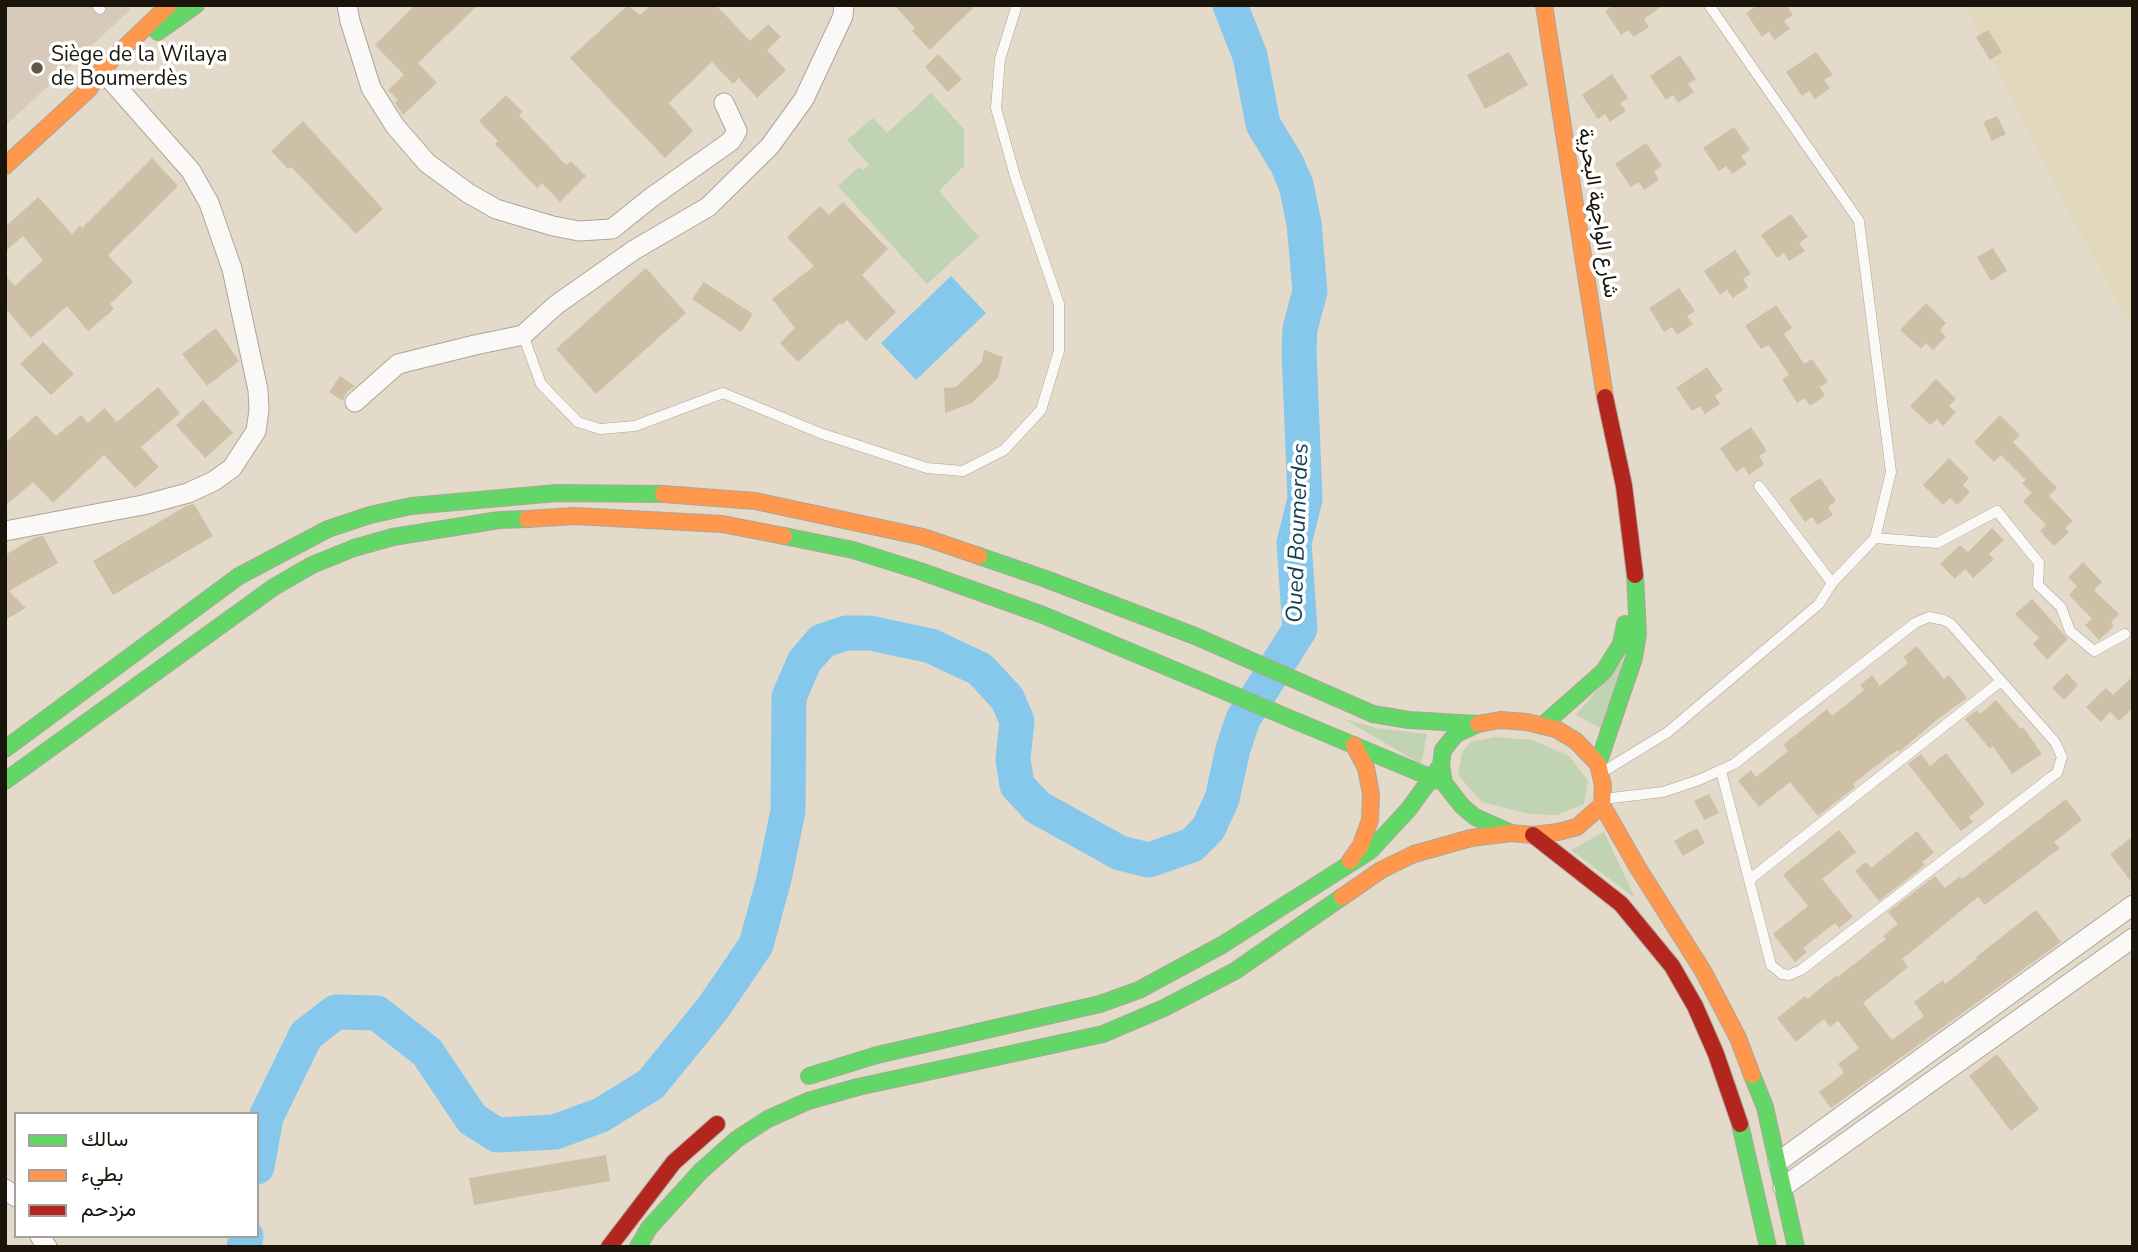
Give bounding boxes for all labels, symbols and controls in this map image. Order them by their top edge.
place label: Siège de la Wilaya de Boumerdès [51,43,227,93]
marker: Siège de la Wilaya de Boumerdès [29,60,45,76]
street label: شارع الواجهة البحرية [1571,126,1623,300]
water label: Oued Boumerdes [1282,443,1316,623]
legend [14,1112,259,1238]
text: سالك [81,1125,128,1153]
text: بطيء [81,1160,124,1188]
text: مزدحم [81,1195,136,1223]

